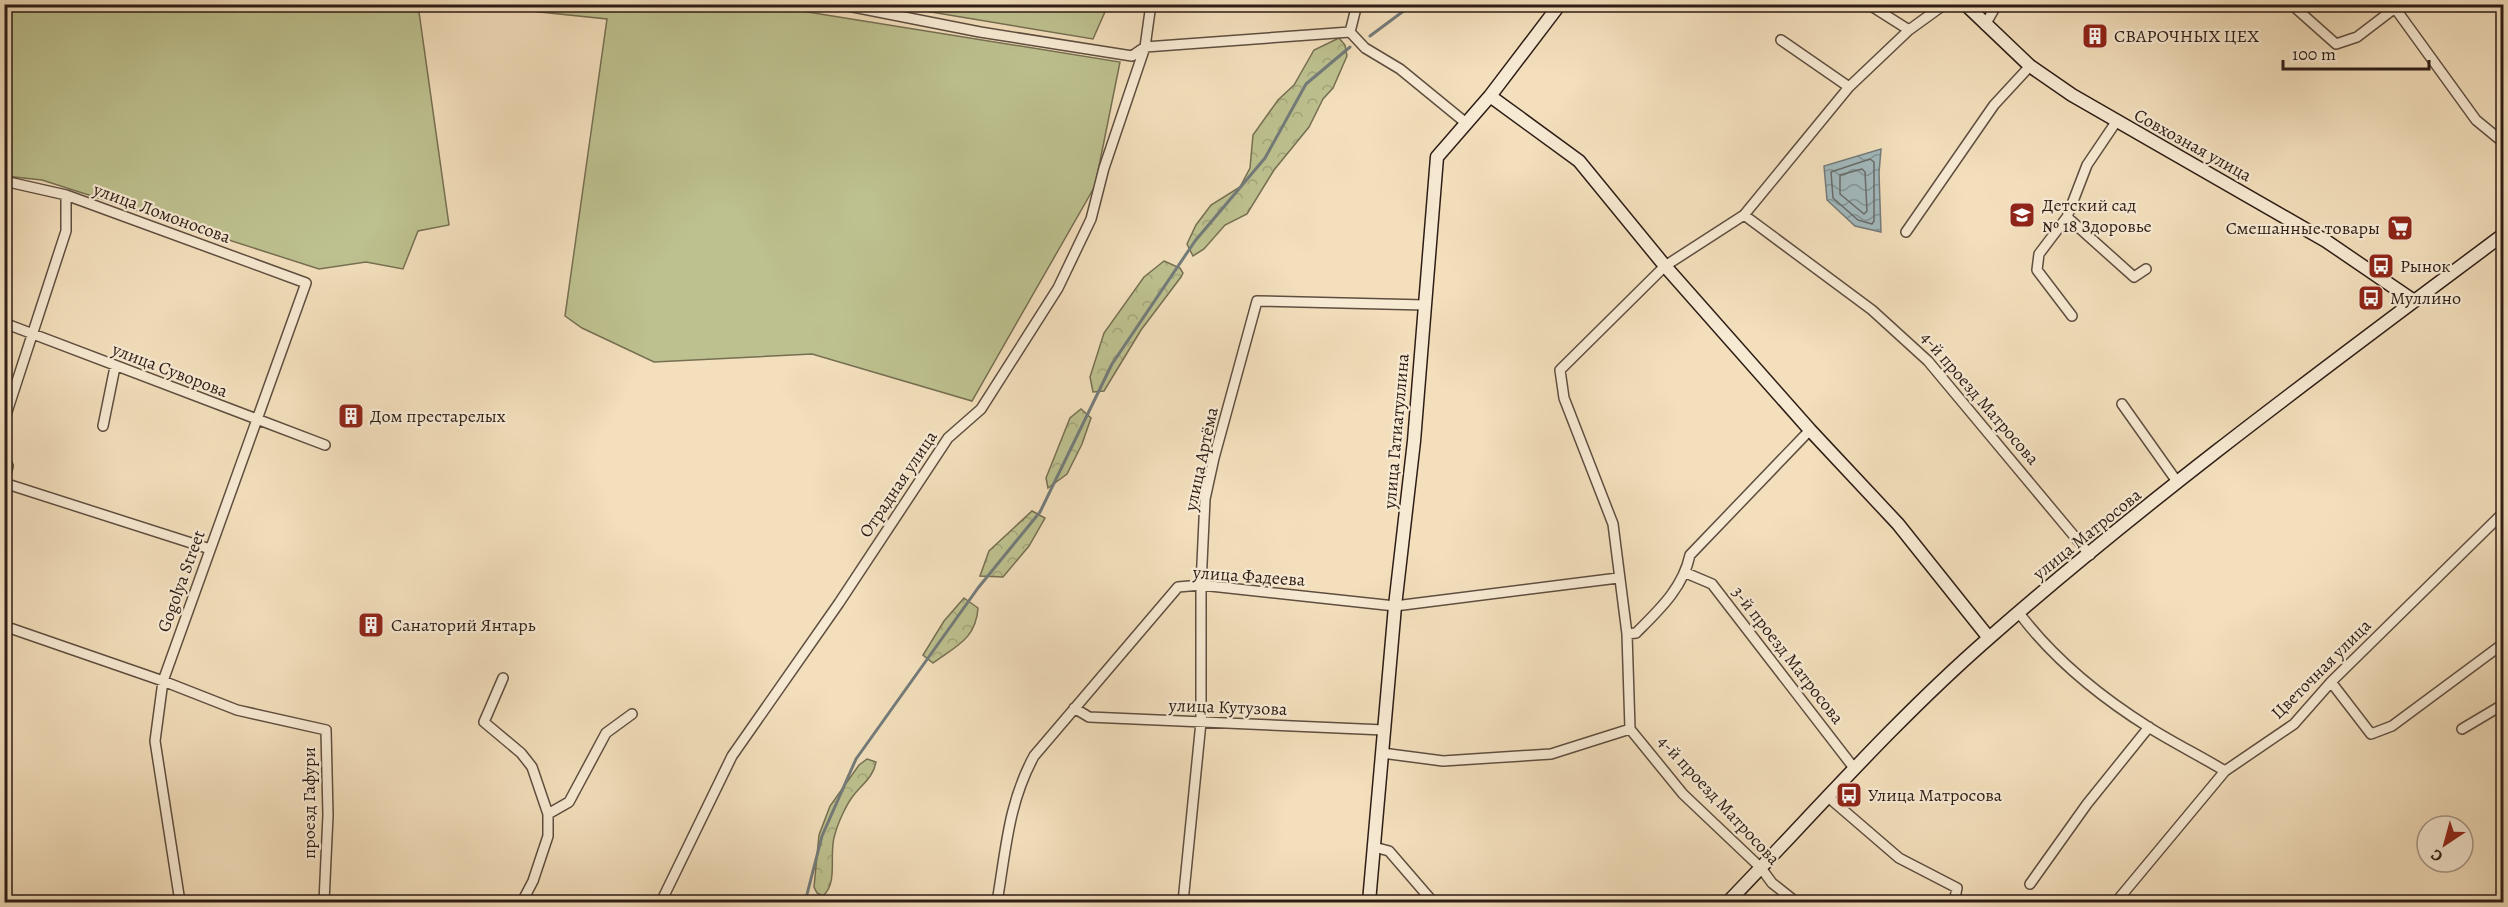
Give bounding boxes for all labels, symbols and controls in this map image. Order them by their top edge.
building icon: СВАРОЧНЫХ ЦЕХ [2080,21,2110,51]
place label: СВАРОЧНЫХ ЦЕХ [2114,24,2259,48]
scale bar [2283,33,2428,71]
text: 100 m [2292,42,2336,66]
street label: Совхозная улица [2130,103,2257,188]
street label: улица Ломоносова [89,177,235,249]
place label: Детский сад № 18 Здоровье [2042,193,2152,238]
school or university icon: Детский сад № 18 Здоровье [2007,200,2037,230]
supermarket icon: Смешанные товары [2385,213,2415,243]
place label: Смешанные товары [2226,216,2380,240]
bus stop icon: Рынок [2366,251,2396,281]
place label: Рынок [2400,254,2451,278]
bus stop icon: Муллино [2356,283,2386,313]
place label: Муллино [2390,286,2461,310]
street label: 4-й проезд Матросова [1915,326,2045,470]
street label: улица Суворова [108,337,232,403]
street label: улица Гатиатуллина [1377,352,1415,511]
building icon: Дом престарелых [336,401,366,431]
place label: Дом престарелых [370,404,506,428]
street label: улица Артёма [1178,404,1224,514]
street label: Отрадная улица [853,425,943,542]
street label: улица Матросова [2027,482,2147,586]
street label: Gogolya Street [151,527,211,635]
street label: улица Фадеева [1191,560,1307,592]
street label: 3-й проезд Матросова [1727,581,1850,730]
building icon: Санаторий Янтарь [356,610,386,640]
place label: Санаторий Янтарь [391,613,536,637]
street label: Цветочная улица [2266,613,2377,724]
street label: улица Кутузова [1167,693,1288,721]
street label: 4-й проезд Матросова [1652,730,1786,871]
street label: проезд Гафури [297,747,321,859]
bus stop icon: Улица Матросова [1834,780,1864,810]
place label: Улица Матросова [1868,783,2003,807]
north arrow [2415,814,2475,874]
text: С [2426,843,2447,867]

